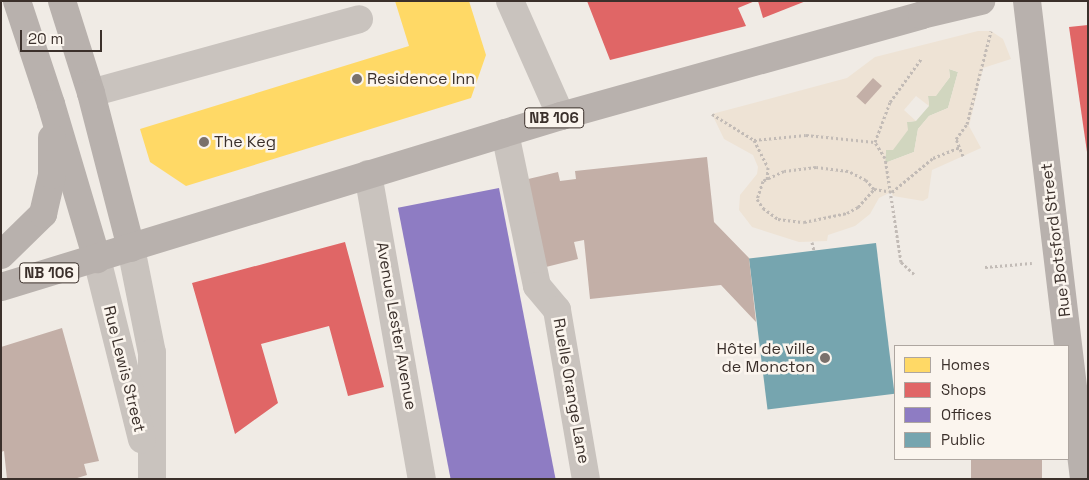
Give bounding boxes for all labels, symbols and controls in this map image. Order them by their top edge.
scale bar [22,20,105,52]
text: 20 m [28,29,63,48]
place label: Residence Inn [367,69,475,89]
marker: Residence Inn [351,73,363,85]
road number: NB 106 [524,106,584,130]
place label: The Keg [214,132,276,152]
marker: The Keg [198,136,210,148]
street label: Rue Botsford Street [1037,162,1075,318]
street label: Avenue Lester Avenue [372,241,420,411]
road number: NB 106 [19,260,79,286]
street label: Rue Lewis Street [99,304,149,434]
street label: Ruelle Orange Lane [549,317,593,465]
place label: Hôtel de ville de Moncton [717,339,815,377]
legend [894,345,1069,460]
marker: Hôtel de ville de Moncton [819,352,831,364]
text: Homes [941,355,990,374]
text: Shops [941,380,986,399]
text: Offices [941,405,992,424]
text: Public [941,430,985,449]

